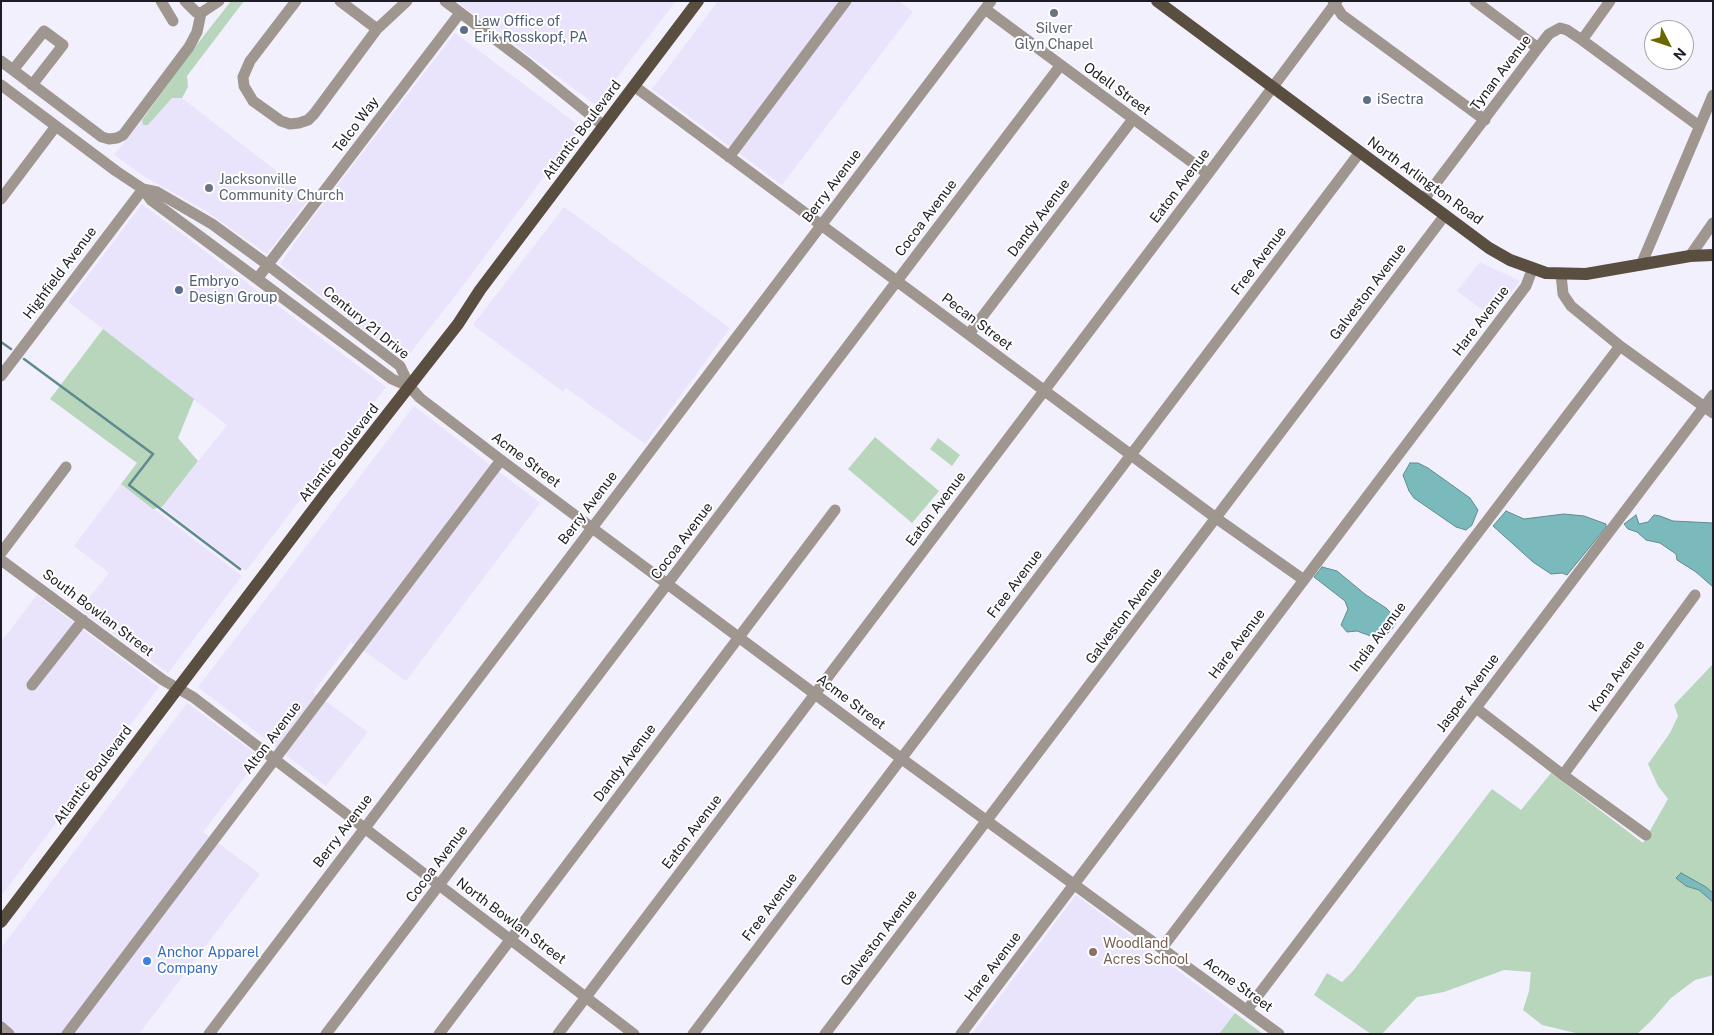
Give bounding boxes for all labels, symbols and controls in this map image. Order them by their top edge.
marker: Silver Glyn Chapel [1048,7,1060,19]
place label: Law Office of Erik Rosskopf, PA [474,14,588,46]
north arrow [1644,20,1694,70]
place label: Silver Glyn Chapel [1014,21,1094,54]
marker: Law Office of Erik Rosskopf, PA [458,24,470,36]
street label: Tynan Avenue [1467,32,1535,114]
text: N [1670,45,1689,64]
street label: Odell Street [1080,59,1154,119]
street label: Atlantic Boulevard [539,77,625,183]
place label: iSectra [1377,92,1423,108]
street label: Telco Way [329,94,383,156]
marker: iSectra [1361,94,1373,106]
street label: North Arlington Road [1364,134,1486,228]
street label: Eaton Avenue [1147,145,1213,227]
street label: Berry Avenue [799,146,865,226]
place label: Jacksonville Community Church [219,172,344,204]
street label: Cocoa Avenue [892,176,960,260]
street label: Dandy Avenue [1004,176,1074,260]
marker: Jacksonville Community Church [203,182,215,194]
street label: Highfield Avenue [20,223,100,323]
street label: Free Avenue [1228,224,1290,298]
street label: Galveston Avenue [1326,240,1410,344]
place label: Embryo Design Group [189,274,277,306]
street label: Century 21 Drive [319,283,413,363]
street label: Hare Avenue [1449,283,1513,359]
marker: Embryo Design Group [173,284,185,296]
street label: Pecan Street [938,290,1016,354]
street label: Atlantic Boulevard [296,401,382,505]
street label: Acme Street [488,429,564,491]
street label: Berry Avenue [555,468,621,548]
street label: Eaton Avenue [903,468,969,550]
street label: Cocoa Avenue [648,499,716,583]
street label: Free Avenue [984,547,1046,621]
street label: Galveston Avenue [1082,564,1166,668]
street label: South Bowlan Street [39,566,157,660]
street label: India Avenue [1346,599,1410,675]
street label: Hare Avenue [1205,606,1269,682]
street label: Kona Avenue [1585,637,1649,715]
street label: Jasper Avenue [1433,651,1503,735]
street label: Acme Street [813,671,889,733]
street label: Alton Avenue [239,698,305,778]
street label: Dandy Avenue [590,721,660,805]
street label: Atlantic Boulevard [50,722,136,828]
street label: Berry Avenue [310,791,376,871]
street label: Eaton Avenue [659,791,725,873]
street label: Cocoa Avenue [403,822,471,906]
street label: Free Avenue [739,870,801,944]
street label: North Bowlan Street [453,874,569,968]
street label: Galveston Avenue [837,886,921,990]
street label: Hare Avenue [961,929,1025,1005]
place label: Woodland Acres School [1103,936,1189,969]
place label: Anchor Apparel Company [157,945,259,978]
marker: Woodland Acres School [1087,946,1099,958]
street label: Acme Street [1200,954,1276,1016]
marker: Anchor Apparel Company [141,955,153,967]

